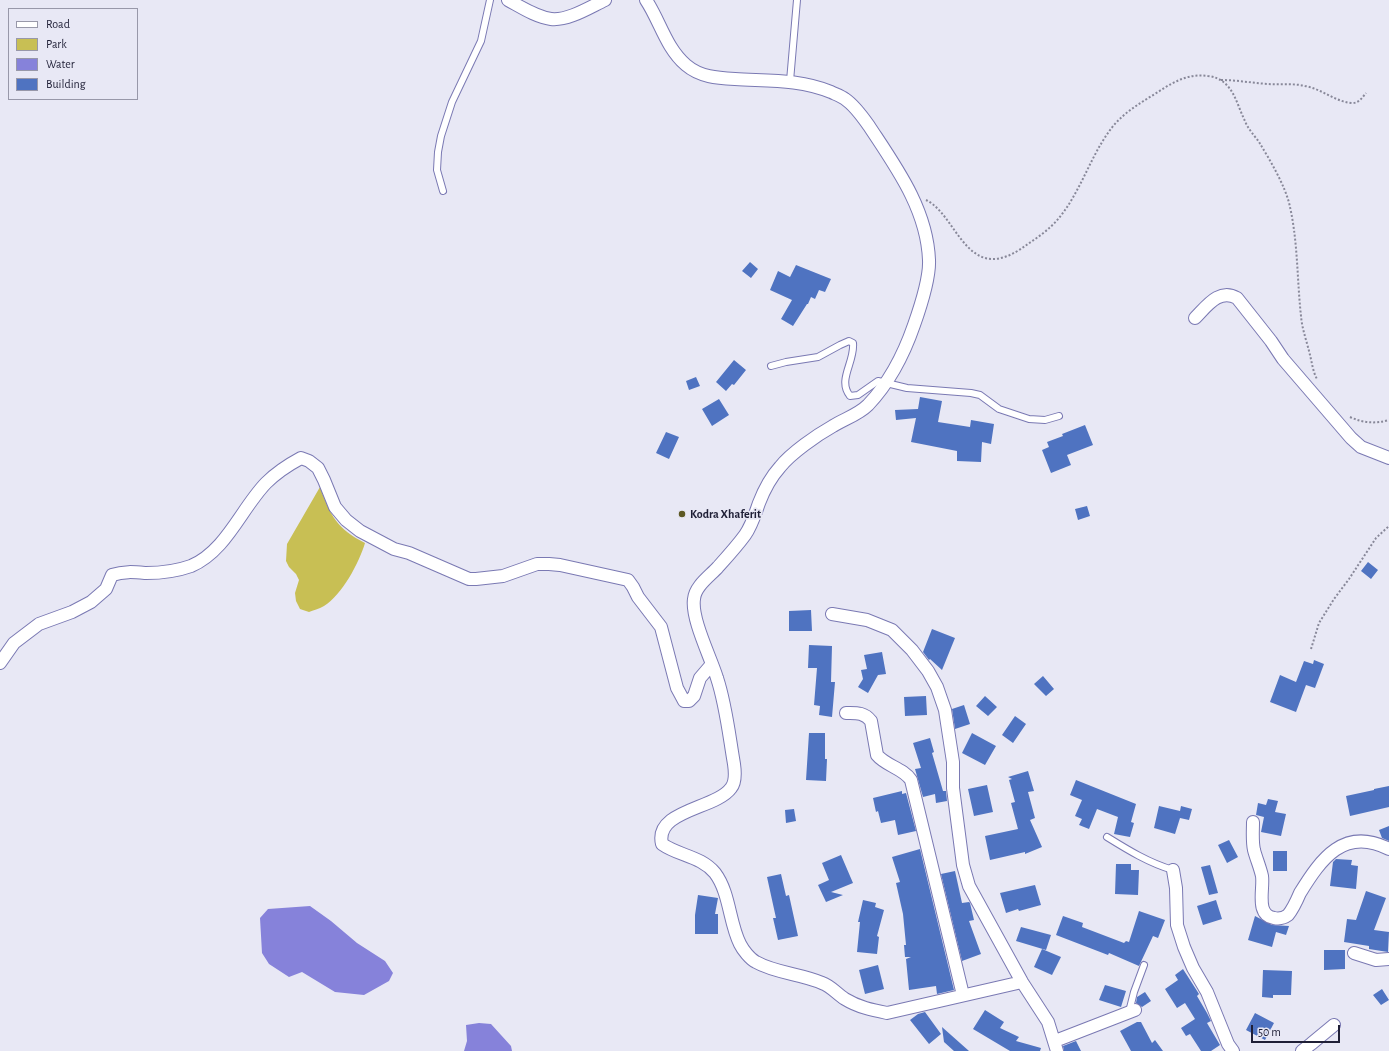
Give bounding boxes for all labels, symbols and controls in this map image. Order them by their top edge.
legend [8,8,138,100]
text: Road [46,18,70,30]
text: Park [46,38,67,50]
text: Water [46,58,75,70]
text: Building [46,78,86,90]
place label: Kodra Xhaferit [690,507,761,521]
marker: Kodra Xhaferit [677,509,687,519]
scale bar [1253,1017,1342,1043]
text: 50 m [1258,1026,1281,1038]

